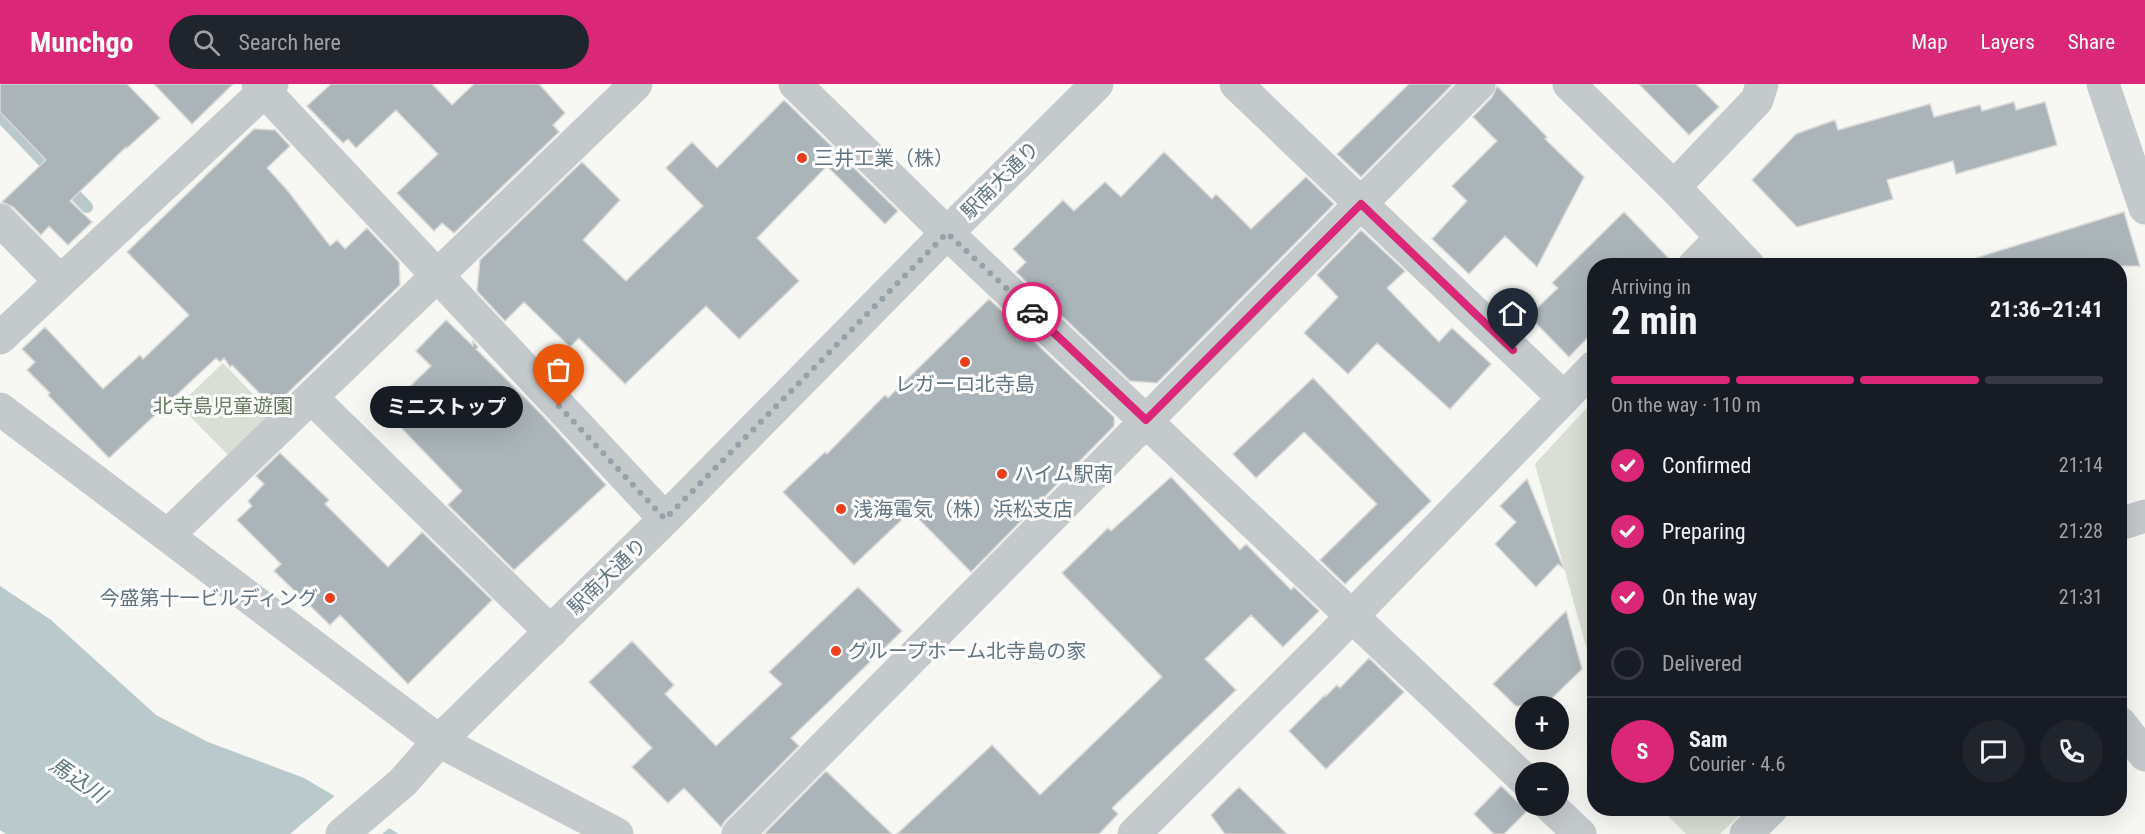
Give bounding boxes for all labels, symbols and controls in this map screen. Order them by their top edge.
search box [169,15,589,69]
text: Munchgo [30,26,133,59]
icon: search [190,26,223,59]
text: Search here [238,30,341,55]
text: Map [1911,30,1948,54]
text: Layers [1981,30,2035,54]
text: Share [2068,30,2115,54]
street label: 駅南大通り [956,136,1044,224]
place label: 三井工業（株） [814,146,954,170]
marker: 三井工業（株） [795,151,809,165]
text: Arriving in [1611,275,1691,299]
courier [1002,282,1062,342]
pin [1487,288,1538,350]
icon: car [1016,296,1049,329]
icon: home [1496,297,1529,330]
text: 21:36–21:41 [1990,297,2103,322]
text: 2 min [1611,298,1698,344]
pin [533,344,584,406]
icon: bag [542,353,575,386]
marker: レガーロ北寺島 [958,355,972,369]
place label: レガーロ北寺島 [895,372,1035,396]
callout: ミニストップ [370,385,523,427]
text: On the way · 110 m [1611,393,1761,417]
park label: 北寺島児童遊園 [153,394,293,418]
text: ミニストップ [387,395,507,419]
icon: check [1611,449,1644,482]
text: Confirmed [1662,453,1751,478]
text: 21:14 [2059,453,2103,477]
place label: ハイム駅南 [1014,462,1113,486]
marker: ハイム駅南 [995,467,1009,481]
place label: 浅海電気（株）浜松支店 [853,497,1073,521]
marker: 浅海電気（株）浜松支店 [834,502,848,516]
icon: check [1611,515,1644,548]
text: Preparing [1662,519,1746,544]
text: 21:28 [2059,519,2103,543]
street label: 駅南大通り [563,533,651,619]
icon: check [1611,581,1644,614]
text: On the way [1662,585,1757,610]
text: 21:31 [2059,585,2103,609]
place label: 今盛第十一ビルディング [99,586,318,610]
marker: 今盛第十一ビルディング [323,591,337,605]
place label: グループホーム北寺島の家 [848,639,1086,663]
marker: グループホーム北寺島の家 [829,644,843,658]
text: Delivered [1662,651,1742,676]
map controls [1515,696,1569,816]
button: + [1515,696,1569,750]
button: chat [1962,720,2025,783]
button: phone [2040,720,2103,783]
text: Sam [1689,727,1728,752]
text: S [1637,739,1648,764]
water label: 馬込川 [45,752,112,809]
text: Courier · 4.6 [1689,752,1785,776]
button: − [1515,762,1569,816]

